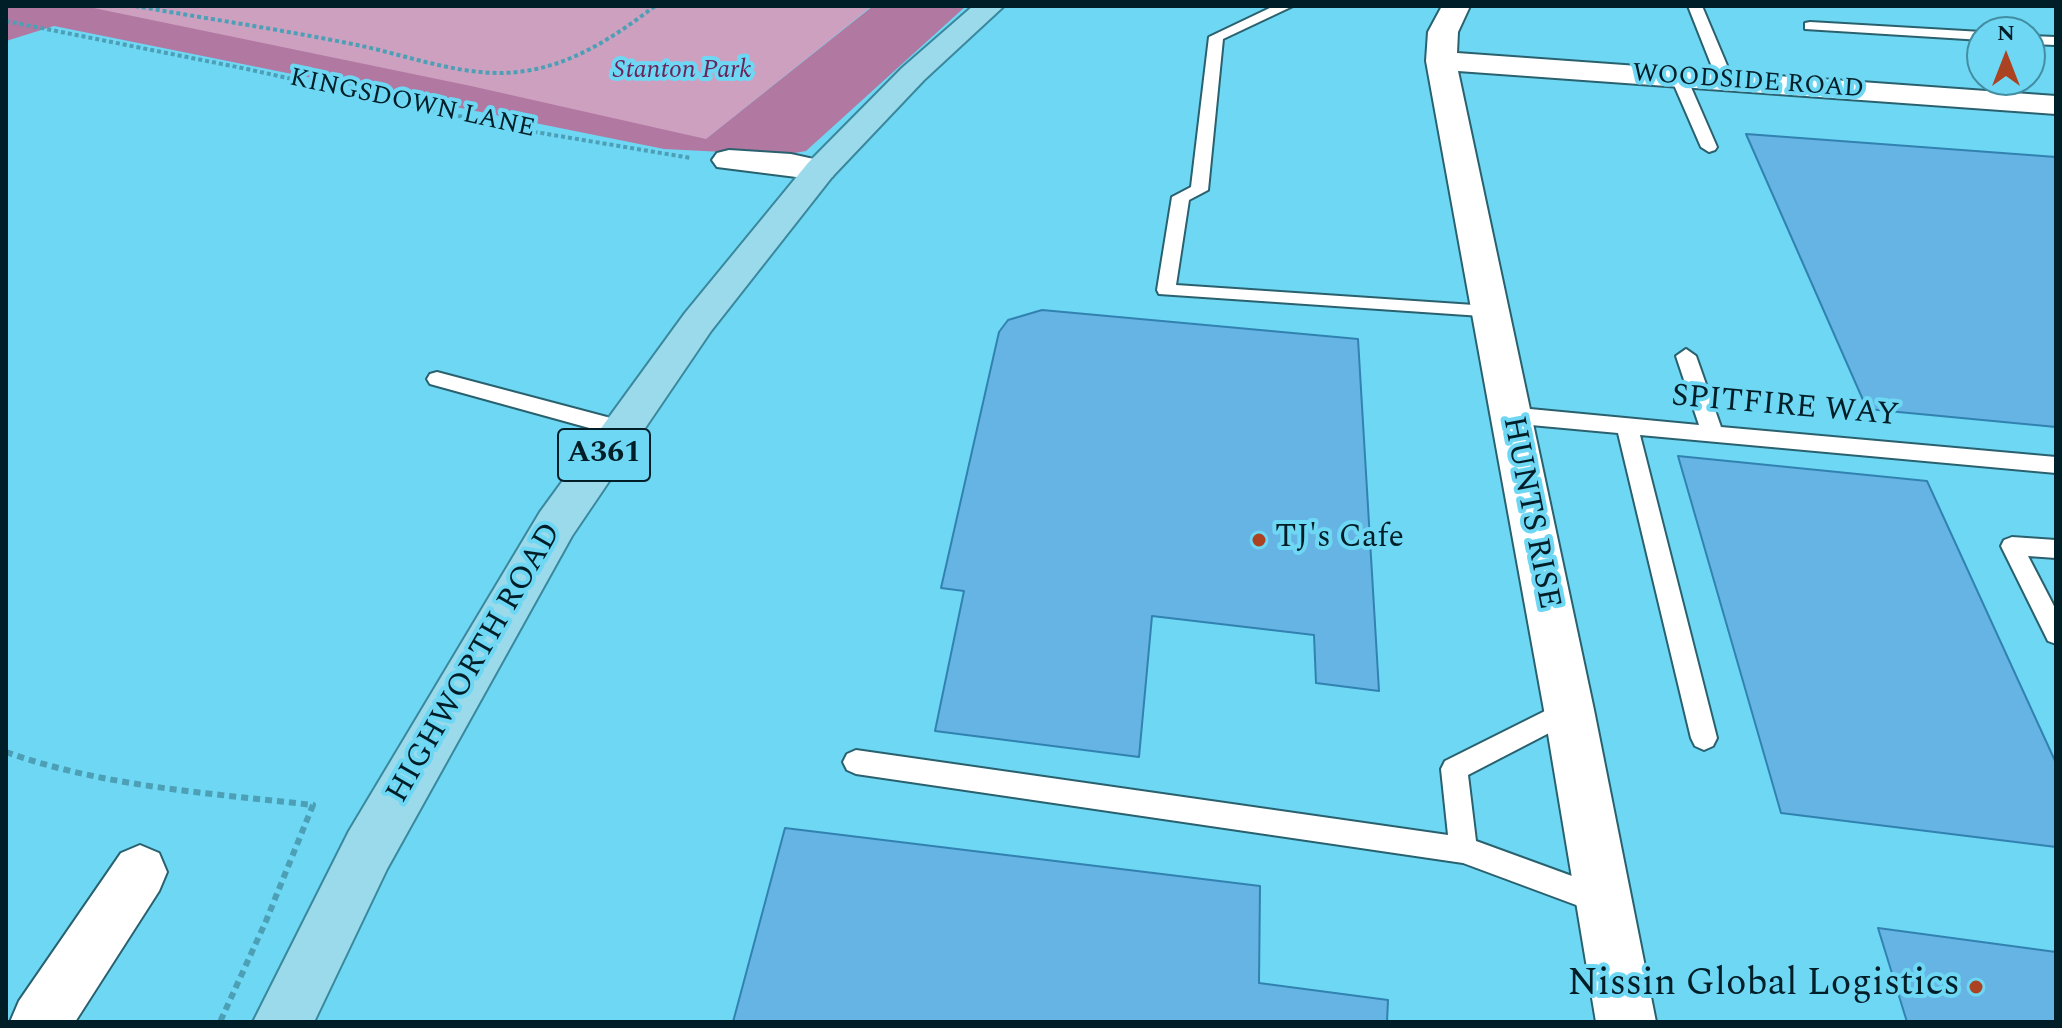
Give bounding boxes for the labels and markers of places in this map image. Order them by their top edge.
place label: TJ's Cafe [1275,521,1404,559]
marker: TJ's Cafe [1250,531,1268,549]
place label: Nissin Global Logistics [1567,964,1960,1010]
marker: Nissin Global Logistics [1967,978,1985,996]

